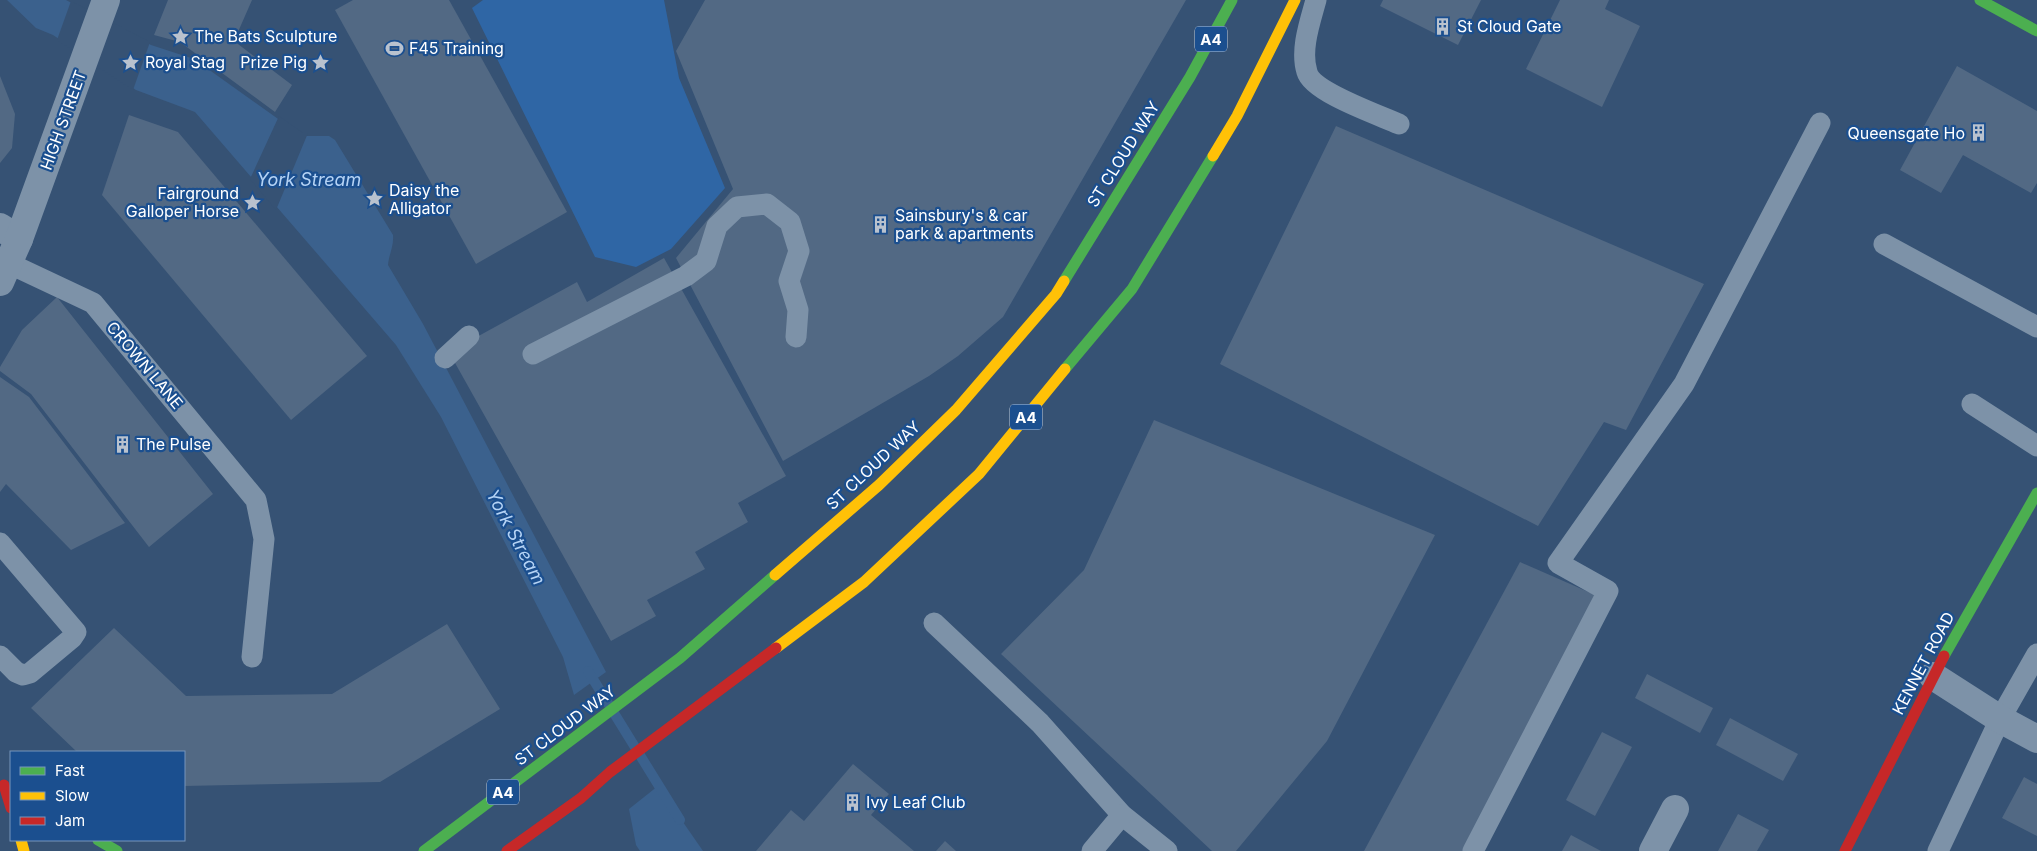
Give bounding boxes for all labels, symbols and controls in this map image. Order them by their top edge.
building icon: St Cloud Gate [1433,16,1453,36]
place label: St Cloud Gate [1457,16,1561,36]
place icon: The Bats Sculpture [170,26,190,46]
place label: The Bats Sculpture [194,26,337,46]
road number: A4 [1195,26,1227,52]
sports icon: F45 Training [385,38,405,58]
place label: F45 Training [409,38,504,58]
place icon: Royal Stag [121,52,141,72]
place label: Royal Stag [145,52,225,72]
place label: Prize Pig [240,52,307,72]
place icon: Prize Pig [311,52,331,72]
street label: HIGH STREET [36,67,90,173]
street label: ST CLOUD WAY [1082,97,1164,211]
place label: Queensgate Ho [1848,123,1965,143]
building icon: Queensgate Ho [1969,123,1989,143]
water label: York Stream [257,169,362,190]
place label: Daisy the Alligator [389,180,459,218]
place label: Fairground Galloper Horse [126,183,239,221]
place icon: Daisy the Alligator [365,189,385,209]
place icon: Fairground Galloper Horse [243,192,263,212]
place label: Sainsbury's & car park & apartments [895,205,1034,243]
building icon: Sainsbury's & car park & apartments [871,214,891,234]
street label: CROWN LANE [103,317,187,413]
road number: A4 [1010,404,1042,430]
street label: ST CLOUD WAY [822,416,924,514]
building icon: The Pulse [112,434,132,454]
place label: The Pulse [136,434,211,454]
water label: York Stream [482,486,550,588]
street label: KENNET ROAD [1888,608,1958,718]
street label: ST CLOUD WAY [511,680,620,769]
legend [10,751,185,841]
text: Fast [55,761,85,780]
road number: A4 [487,780,519,804]
text: Slow [55,786,89,805]
building icon: Ivy Leaf Club [842,792,862,812]
place label: Ivy Leaf Club [866,792,966,812]
text: Jam [55,811,85,830]

